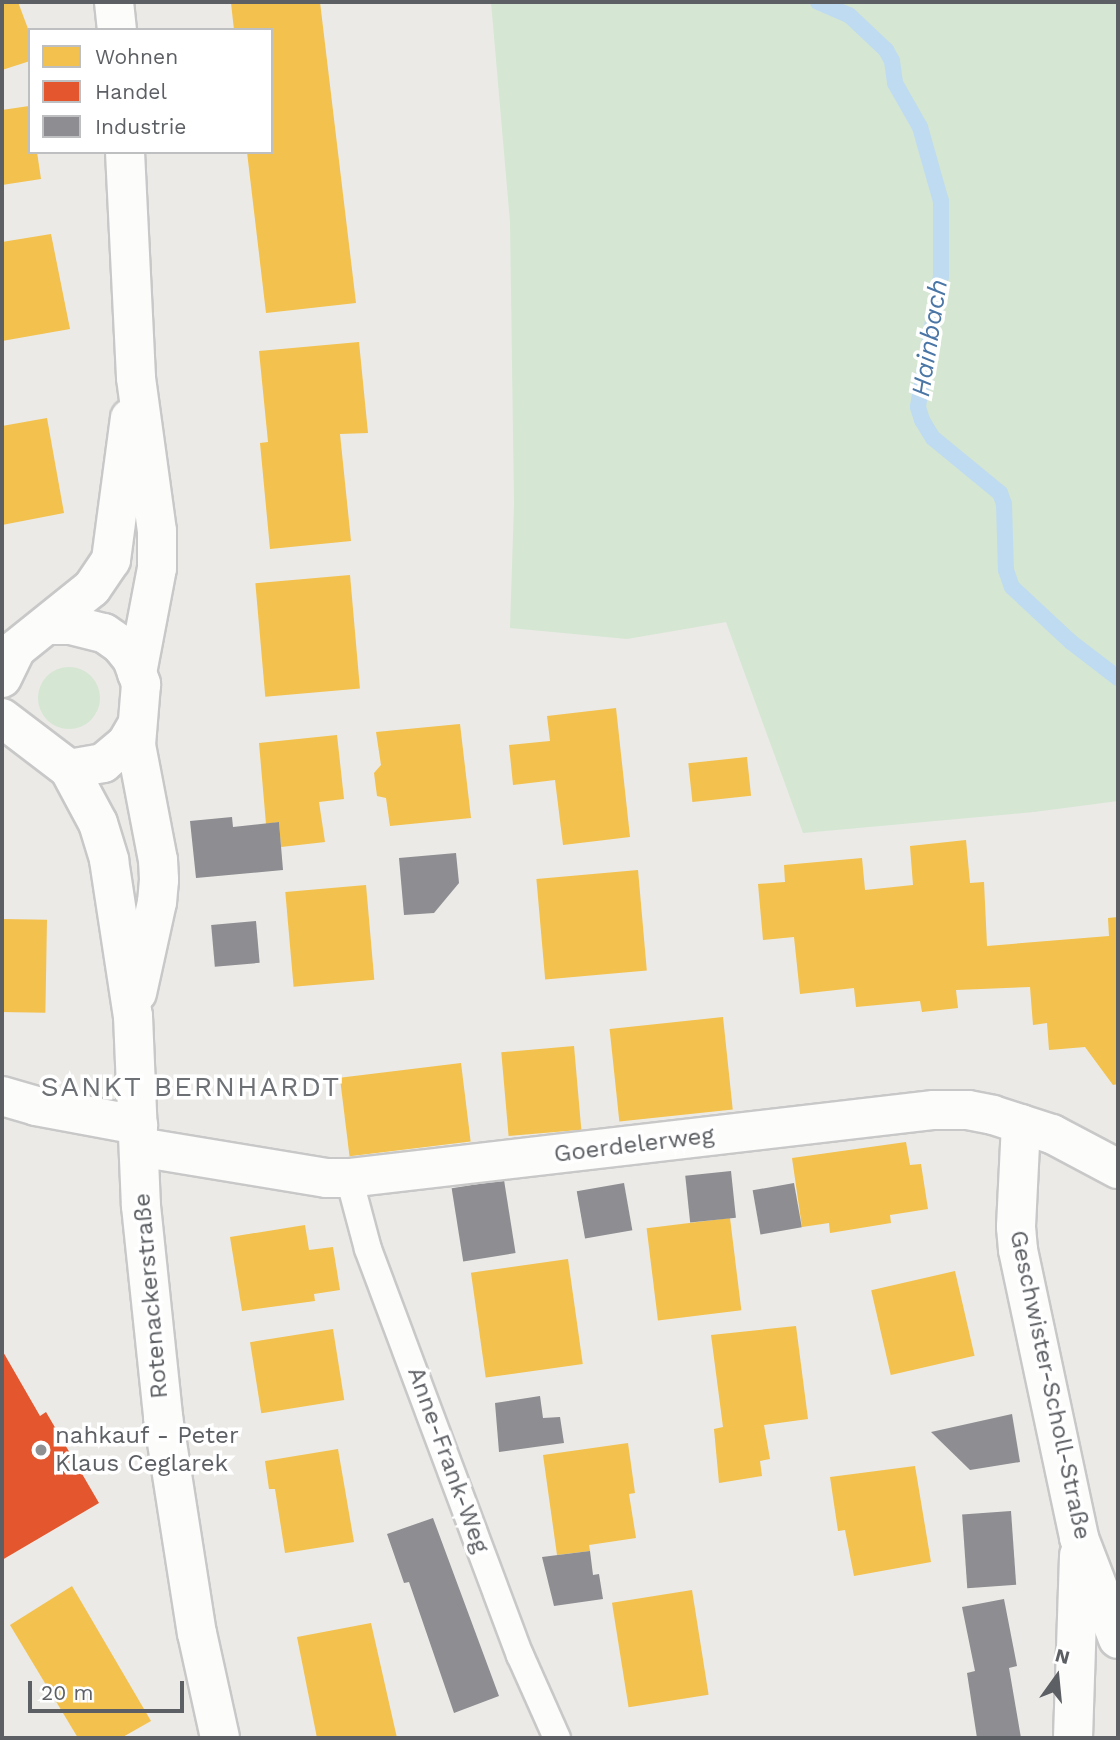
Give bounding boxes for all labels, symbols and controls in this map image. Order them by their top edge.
legend [28,28,273,154]
text: Wohnen [95,44,178,69]
text: Handel [95,79,167,104]
text: Industrie [95,114,186,139]
water label: Hainbach [905,277,955,399]
district label: SANKT BERNHARDT [42,1070,340,1104]
street label: Goerdelerweg [552,1121,716,1169]
street label: Rotenackerstraße [128,1192,174,1400]
street label: Geschwister-Scholl-Straße [1003,1228,1097,1542]
street label: Anne-Frank-Weg [401,1363,495,1557]
place label: nahkauf - Peter Klaus Ceglarek [55,1422,240,1478]
marker: nahkauf - Peter Klaus Ceglarek [33,1442,49,1458]
north arrow [1022,1642,1092,1712]
text: N [1053,1643,1072,1669]
scale bar [32,1666,187,1710]
text: 20 m [41,1680,93,1705]

